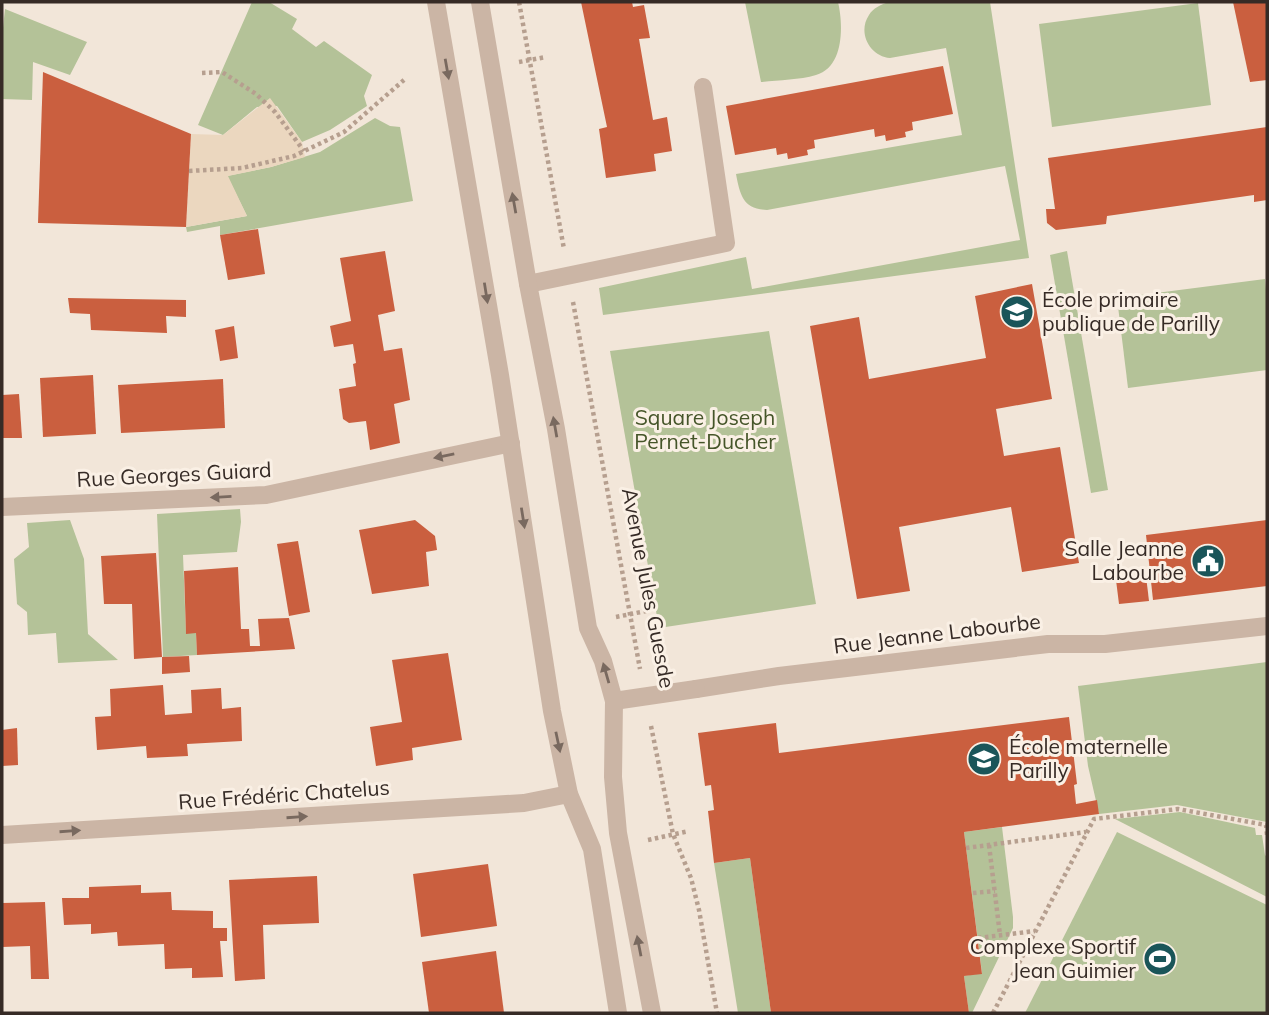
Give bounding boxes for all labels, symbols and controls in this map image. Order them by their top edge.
one-way arrow [442,58,453,80]
one-way arrow [508,192,519,214]
one-way arrow [481,282,492,304]
place label: École primaire publique de Parilly [1042,286,1220,336]
school or university icon: École primaire publique de Parilly [998,293,1036,331]
park label: Square Joseph Pernet-Ducher [634,404,776,454]
one-way arrow [550,416,561,438]
one-way arrow [433,450,455,461]
street label: Rue Georges Guiard [76,456,272,492]
street label: Avenue Jules Guesde [617,486,681,690]
one-way arrow [210,492,232,503]
one-way arrow [517,507,528,529]
place label: Salle Jeanne Labourbe [1064,535,1184,585]
public building icon: Salle Jeanne Labourbe [1189,542,1227,580]
street label: Rue Jeanne Labourbe [832,607,1042,659]
one-way arrow [600,662,611,684]
one-way arrow [553,731,564,753]
place label: École maternelle Parilly [1009,733,1168,783]
school or university icon: École maternelle Parilly [965,740,1003,778]
street label: Rue Frédéric Chatelus [177,774,391,814]
one-way arrow [286,811,308,822]
one-way arrow [59,825,81,836]
place label: Complexe Sportif Jean Guimier [970,933,1137,983]
one-way arrow [633,935,644,957]
sports icon: Complexe Sportif Jean Guimier [1141,940,1179,978]

